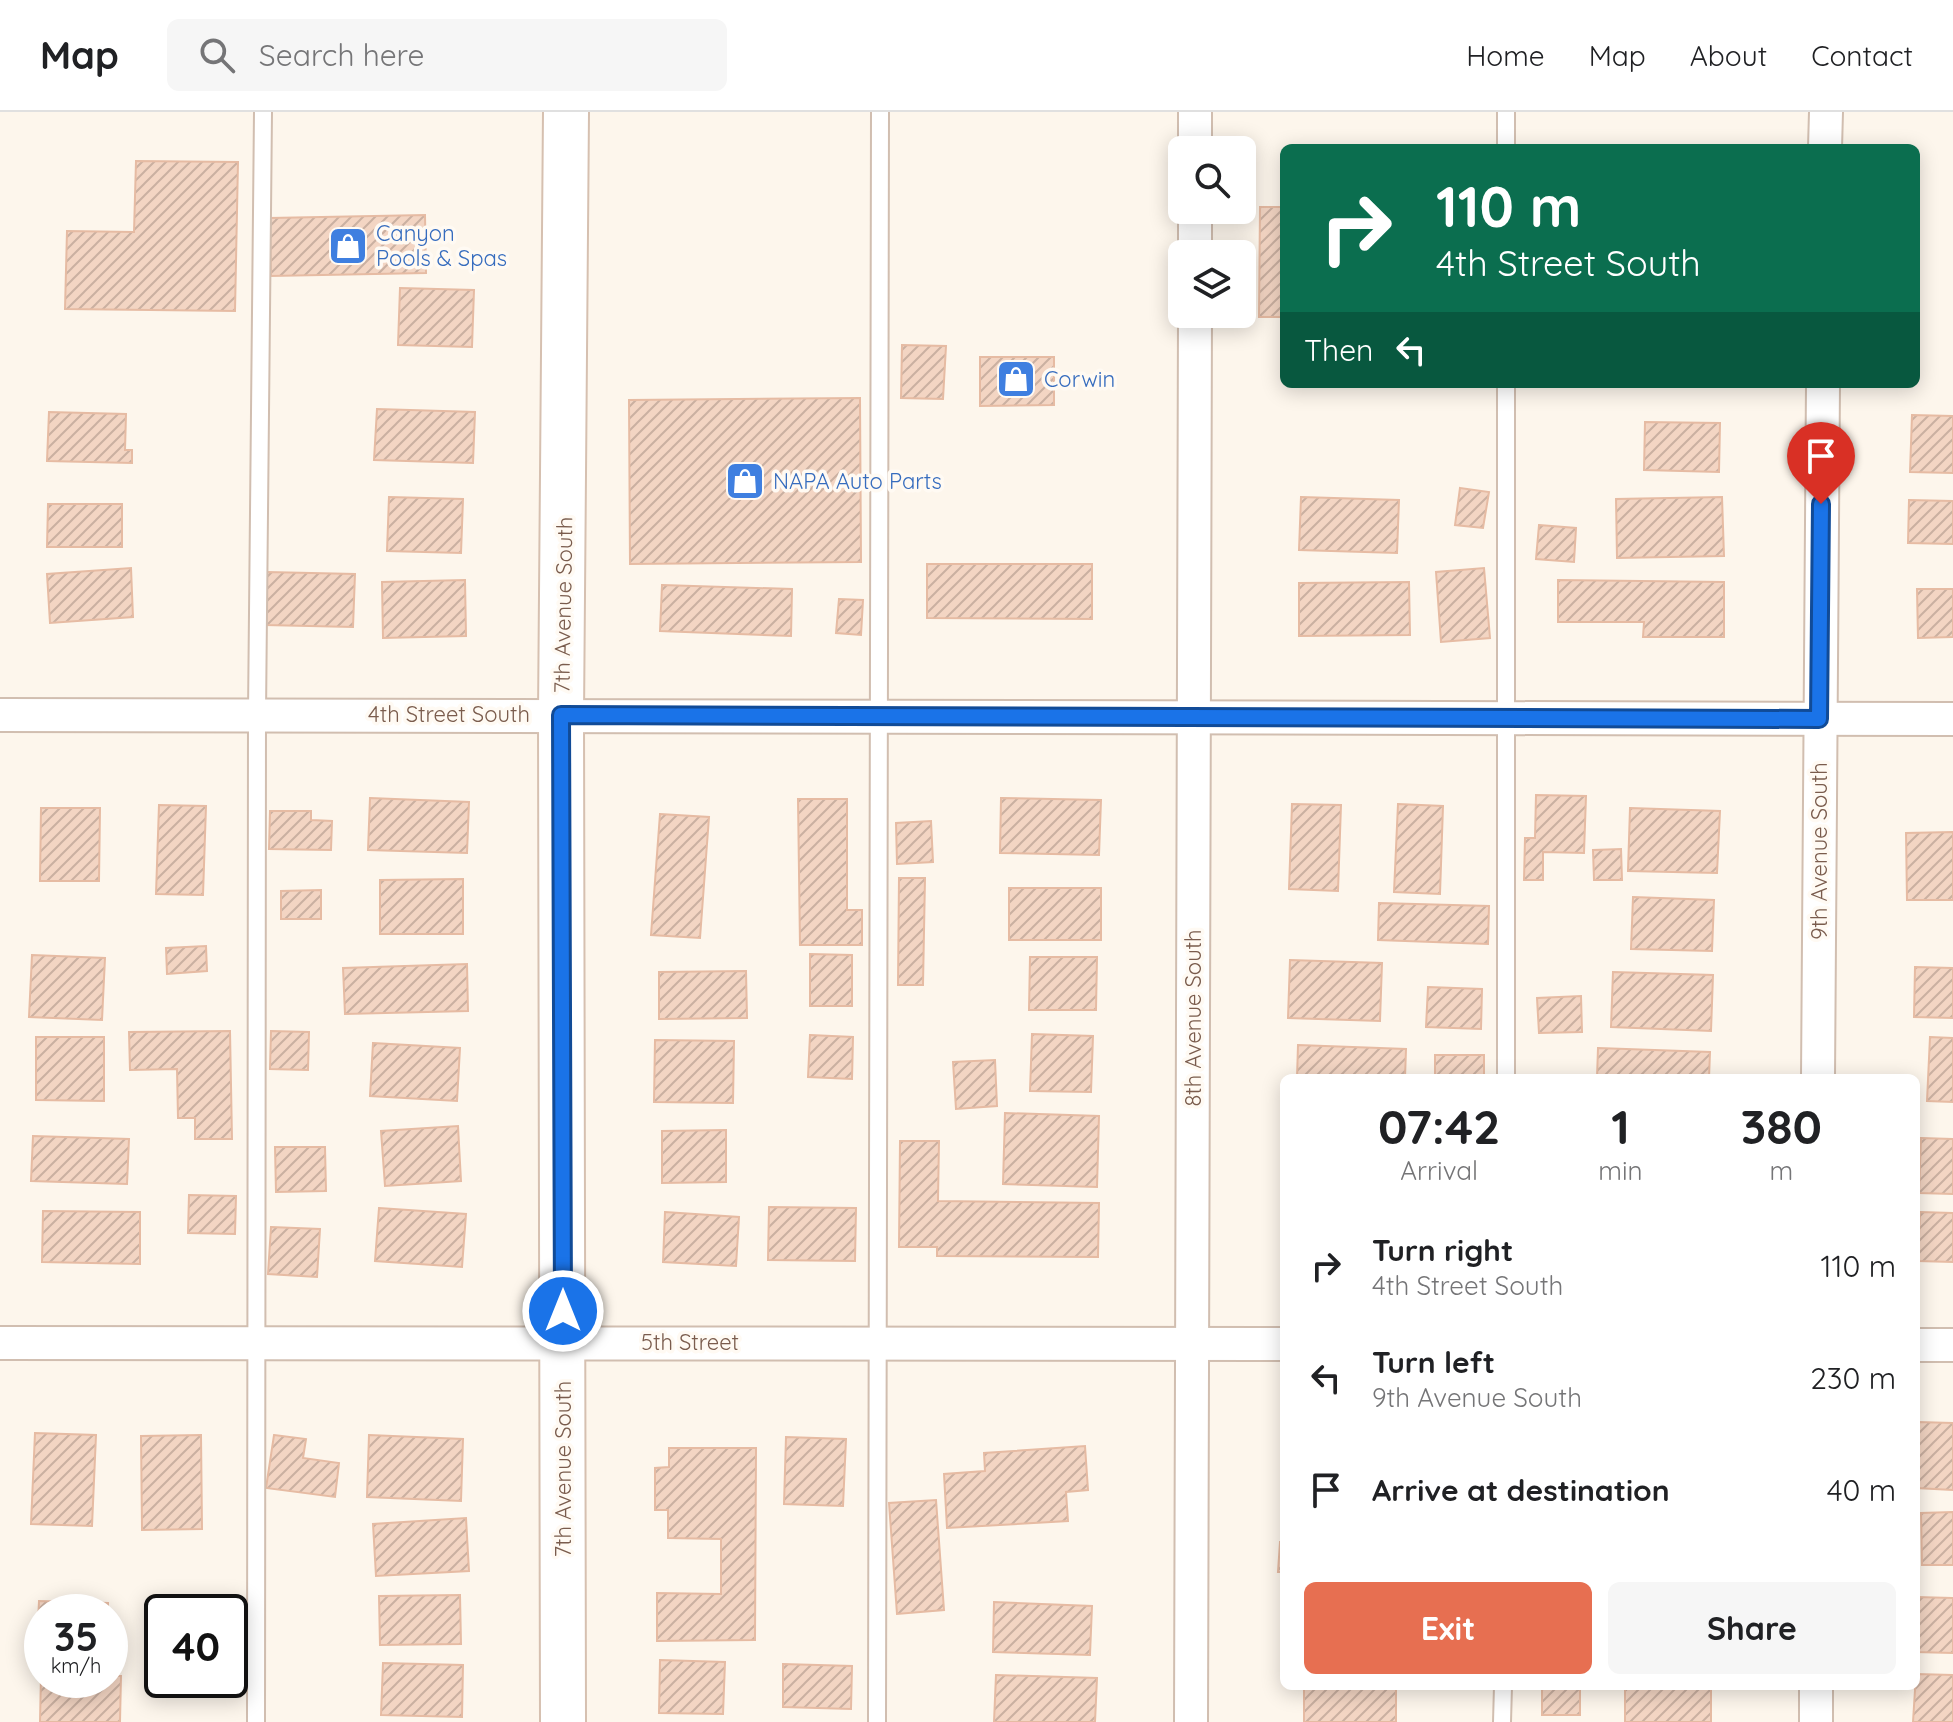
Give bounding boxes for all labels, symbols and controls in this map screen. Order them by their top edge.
search box [167,19,727,91]
text: Map [40,31,119,79]
icon: search [195,33,239,77]
text: Search here [259,36,424,74]
text: Home [1466,38,1545,73]
text: Map [1589,38,1646,73]
text: About [1690,38,1767,73]
text: Contact [1811,38,1913,73]
map controls [1168,136,1256,328]
button: search [1168,136,1256,224]
text: 110 m [1436,171,1581,241]
icon: right [1304,176,1408,280]
place label: Canyon Pools & Spas [376,219,507,272]
shop icon: Canyon Pools & Spas [327,225,369,267]
button: layers [1168,240,1256,328]
text: 4th Street South [1436,240,1701,285]
icon: left [1389,328,1433,372]
text: Then [1304,331,1373,369]
shop icon: Corwin [995,358,1037,400]
place label: Corwin [1044,365,1115,393]
pin [1787,422,1855,504]
icon: arrive [1799,434,1843,478]
shop icon: NAPA Auto Parts [724,460,766,502]
place label: NAPA Auto Parts [773,467,942,495]
street label: 7th Avenue South [547,516,579,694]
street label: 4th Street South [368,700,530,728]
street label: 9th Avenue South [1805,762,1833,940]
street label: 8th Avenue South [1179,929,1207,1107]
text: 07:42 [1378,1096,1500,1156]
text: 1 [1611,1096,1630,1156]
text: 380 [1741,1096,1822,1156]
text: Arrival [1400,1154,1478,1187]
text: min [1598,1154,1643,1187]
text: m [1769,1154,1793,1187]
text: Turn right [1372,1231,1513,1269]
icon: right [1304,1244,1348,1288]
text: 110 m [1820,1247,1896,1285]
position arrow [521,1269,605,1353]
text: 4th Street South [1372,1269,1563,1302]
street label: 5th Street [641,1328,739,1356]
text: Turn left [1372,1343,1495,1381]
icon: left [1304,1356,1348,1400]
text: 230 m [1810,1359,1896,1397]
street label: 7th Avenue South [549,1381,577,1557]
text: 9th Avenue South [1372,1381,1582,1414]
icon: arrive [1304,1468,1348,1512]
text: Arrive at destination [1372,1471,1670,1509]
text: 40 m [1827,1471,1896,1509]
button: Exit [1304,1582,1592,1674]
button: Share [1608,1582,1896,1674]
speed limit sign: 40 [144,1594,248,1698]
text: 35 [54,1611,98,1661]
text: km/h [51,1653,101,1678]

